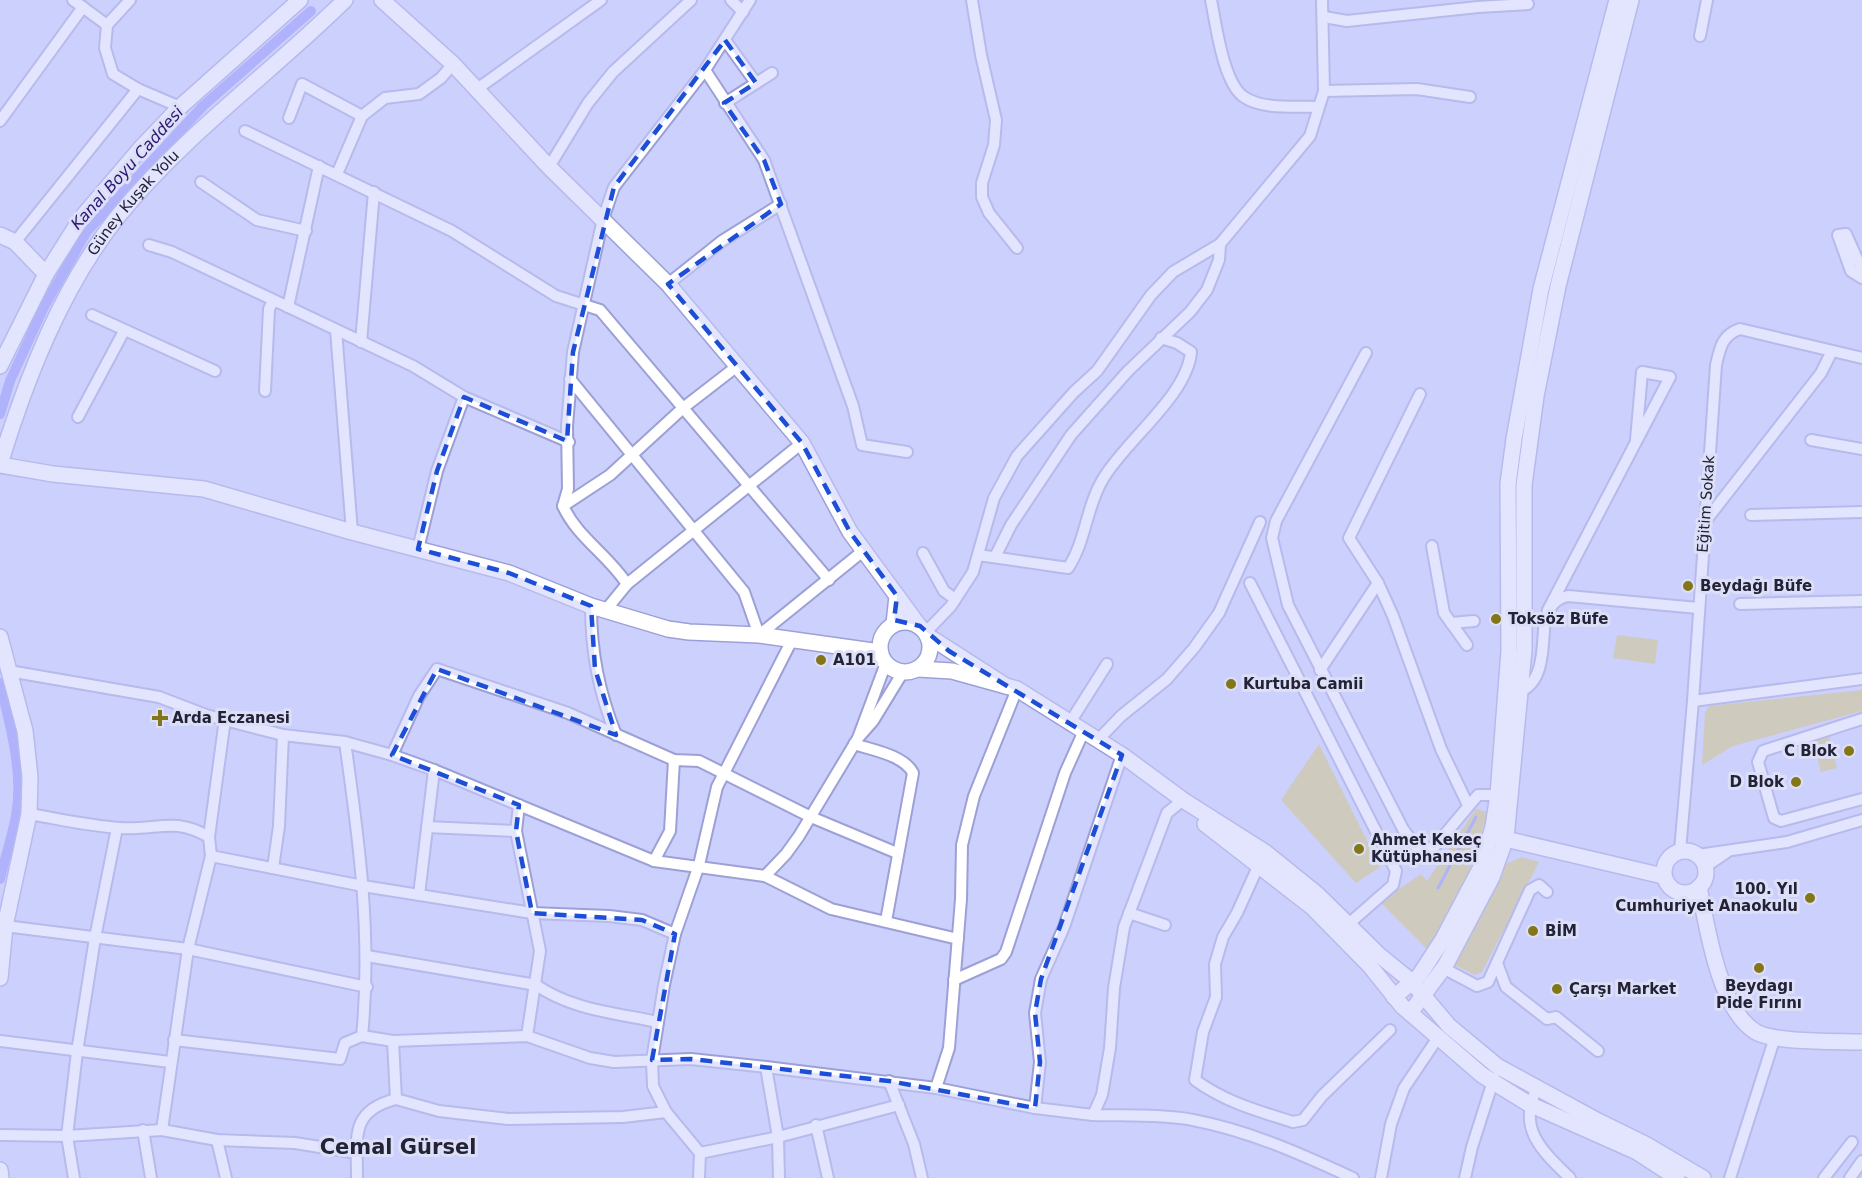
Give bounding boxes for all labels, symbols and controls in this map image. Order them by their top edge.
water label: Kanal Boyu Caddesi [67,102,187,233]
street label: Güney Kuşak Yolu [84,146,183,259]
street label: Eğitim Sokak [1694,454,1718,553]
place label: Beydağı Büfe [1700,577,1812,595]
marker: Beydağı Büfe [1681,579,1695,593]
place label: Toksöz Büfe [1508,610,1609,628]
marker: Toksöz Büfe [1489,612,1503,626]
place label: A101 [833,651,876,669]
marker: A101 [814,653,828,667]
place label: Kurtuba Camii [1243,675,1363,693]
marker: Kurtuba Camii [1224,677,1238,691]
place label: Arda Eczanesi [172,709,290,727]
marker: Arda Eczanesi [153,711,167,725]
place label: C Blok [1784,742,1838,760]
marker: C Blok [1842,744,1856,758]
place label: D Blok [1729,773,1785,791]
marker: D Blok [1789,775,1803,789]
place label: Ahmet Kekeç Kütüphanesi [1371,831,1482,866]
marker: Ahmet Kekeç Kütüphanesi [1352,842,1366,856]
place label: 100. Yıl Cumhuriyet Anaokulu [1615,880,1798,915]
marker: 100. Yıl Cumhuriyet Anaokulu [1803,891,1817,905]
place label: BİM [1545,921,1577,940]
marker: BİM [1526,924,1540,938]
marker: Beydagı Pide Fırını [1752,961,1766,975]
place label: Beydagı Pide Fırını [1716,977,1802,1012]
place label: Çarşı Market [1569,980,1676,998]
marker: Çarşı Market [1550,982,1564,996]
district label: Cemal Gürsel [320,1135,476,1159]

